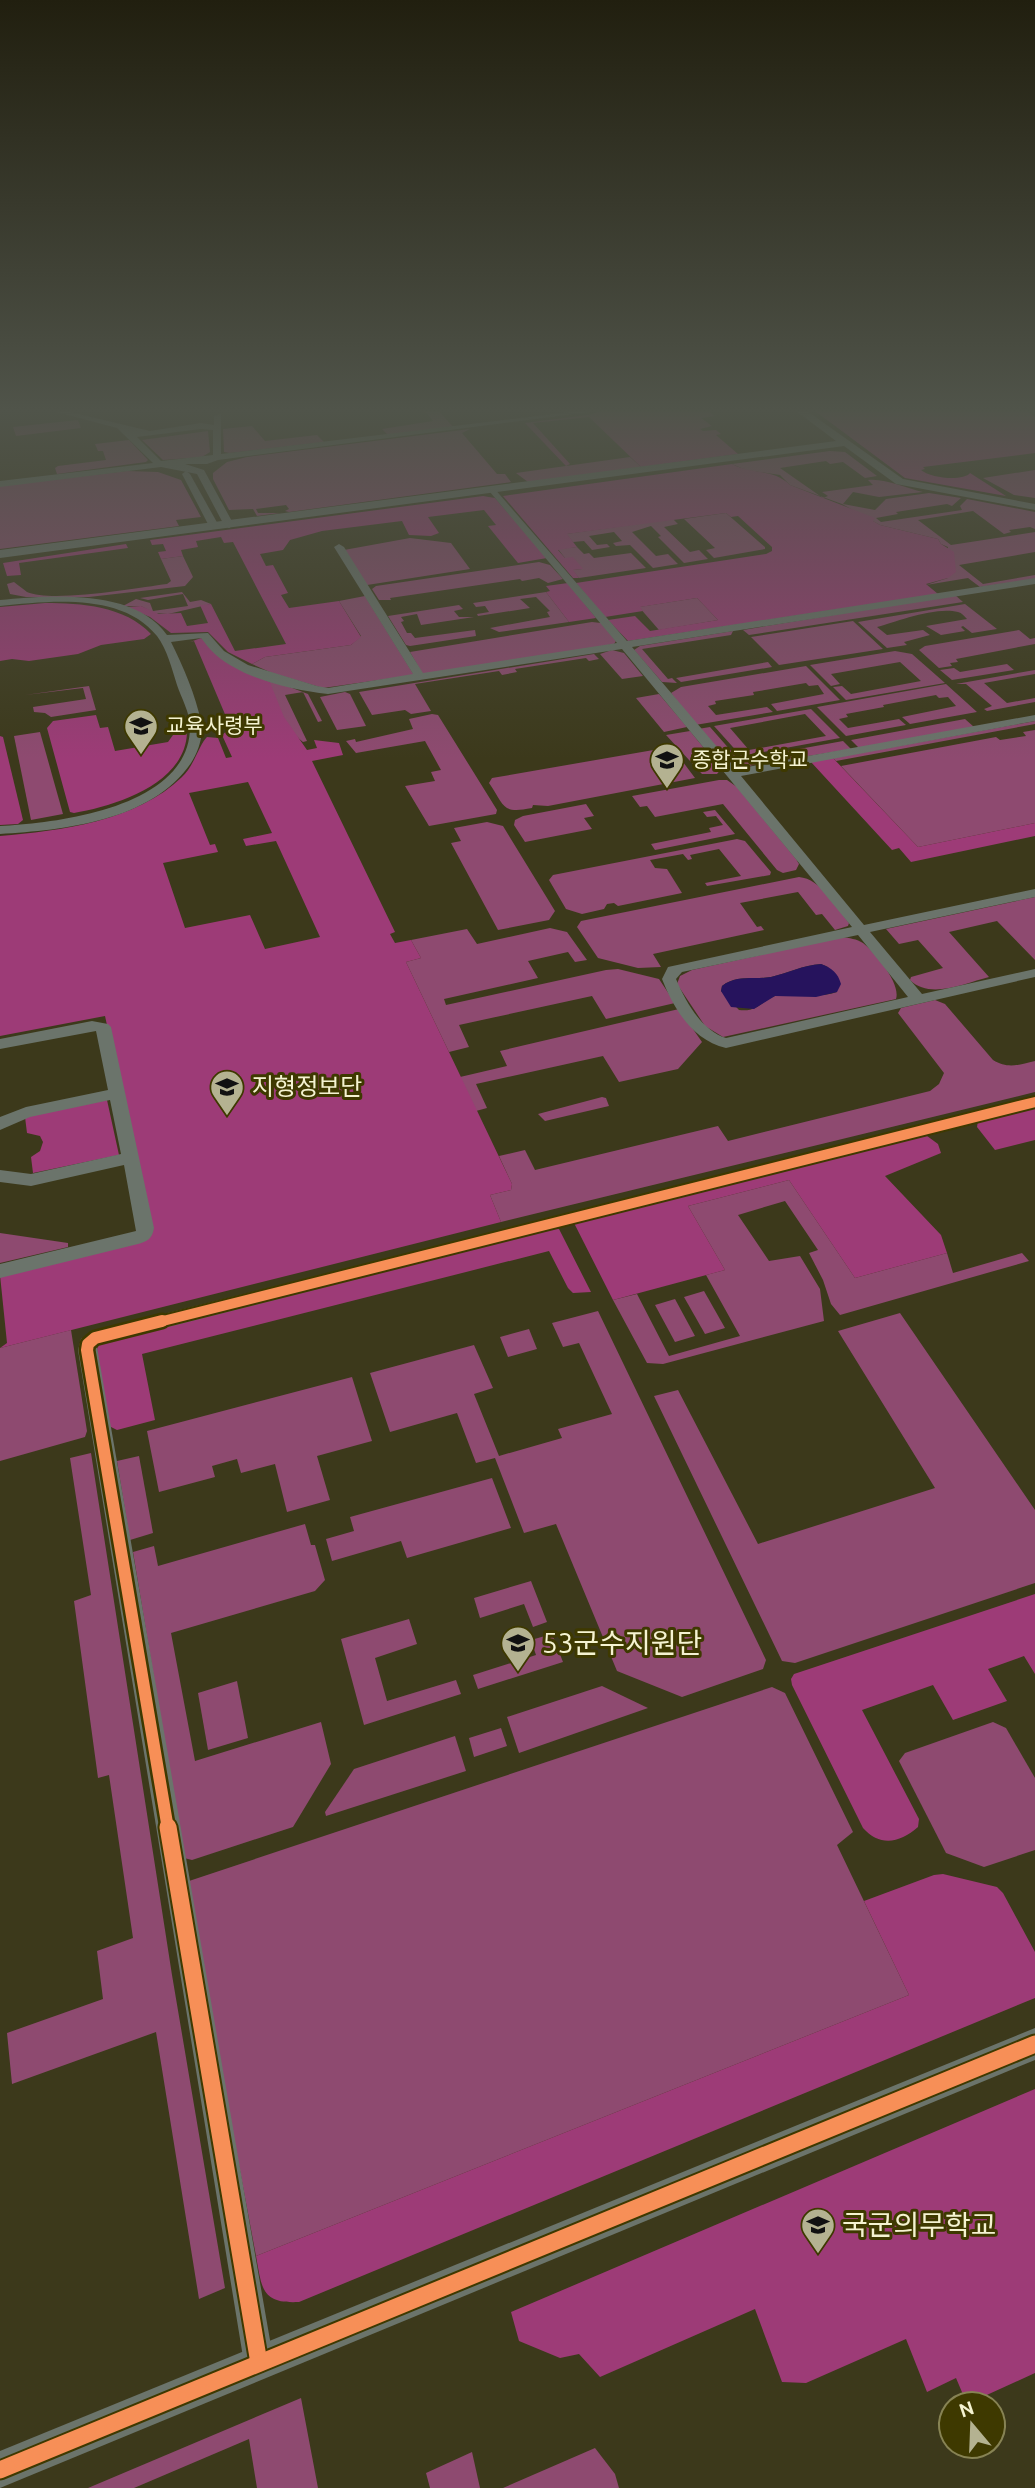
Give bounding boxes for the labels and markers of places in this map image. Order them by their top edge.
school or university icon: 교육사령부 [122,707,160,756]
place label: 교육사령부 [166,713,263,737]
school or university icon: 종합군수학교 [648,741,686,790]
place label: 종합군수학교 [692,747,808,771]
school or university icon: 지형정보단 [208,1068,246,1117]
place label: 지형정보단 [252,1073,362,1100]
school or university icon: 53군수지원단 [499,1624,537,1673]
place label: 53군수지원단 [542,1627,702,1658]
school or university icon: 국군의무학교 [799,2206,837,2255]
place label: 국군의무학교 [842,2209,997,2240]

